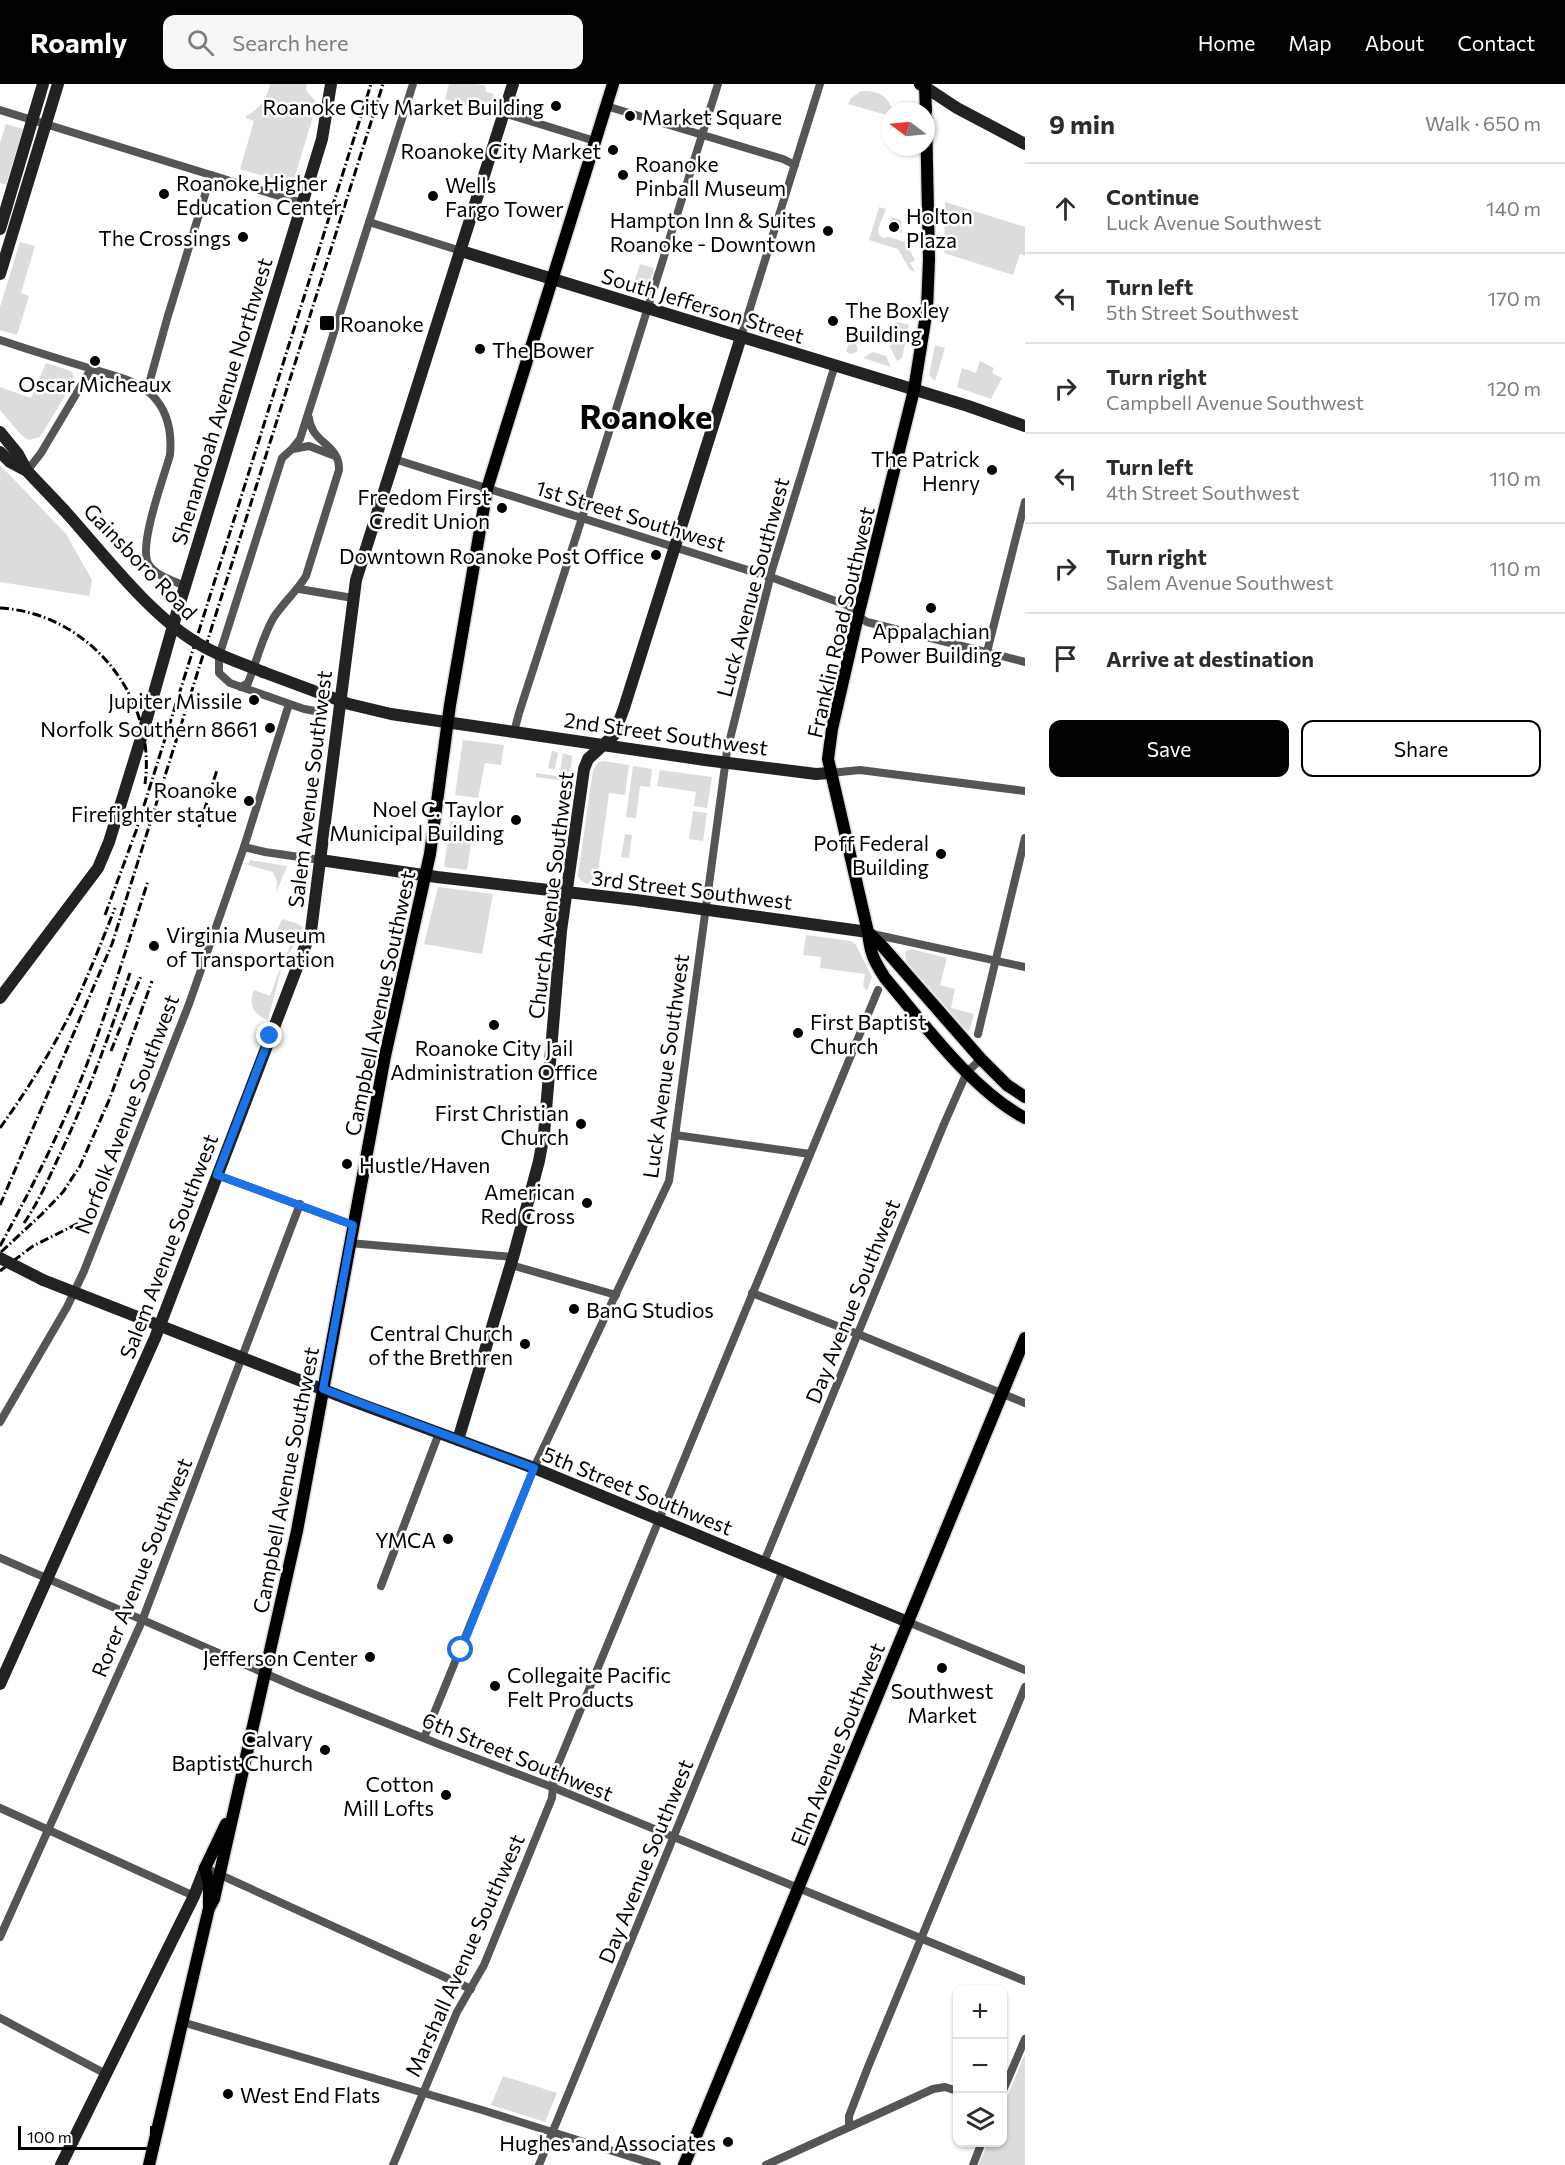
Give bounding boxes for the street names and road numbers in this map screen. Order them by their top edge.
street label: Shenandoah Avenue Northwest [165,254,277,548]
street label: South Jefferson Street [599,262,807,348]
street label: 1st Street Southwest [533,474,729,556]
street label: Luck Avenue Southwest [711,475,793,699]
street label: Gainsboro Road [79,498,203,624]
street label: Franklin Road Southwest [801,504,879,740]
street label: Salem Avenue Southwest [282,669,336,909]
street label: 2nd Street Southwest [562,706,770,760]
street label: Church Avenue Southwest [522,770,578,1020]
street label: 3rd Street Southwest [590,864,794,914]
street label: Campbell Avenue Southwest [339,868,419,1138]
street label: Luck Avenue Southwest [637,952,693,1180]
street label: Norfolk Avenue Southwest [69,991,183,1237]
street label: Salem Avenue Southwest [114,1130,222,1362]
street label: Day Avenue Southwest [800,1195,904,1407]
street label: Campbell Avenue Southwest [247,1345,323,1615]
street label: 5th Street Southwest [539,1440,737,1540]
street label: Rorer Avenue Southwest [86,1454,196,1680]
street label: Elm Avenue Southwest [785,1639,889,1849]
street label: 6th Street Southwest [419,1706,617,1806]
street label: Day Avenue Southwest [593,1755,697,1967]
street label: Marshall Avenue Southwest [399,1830,529,2080]

